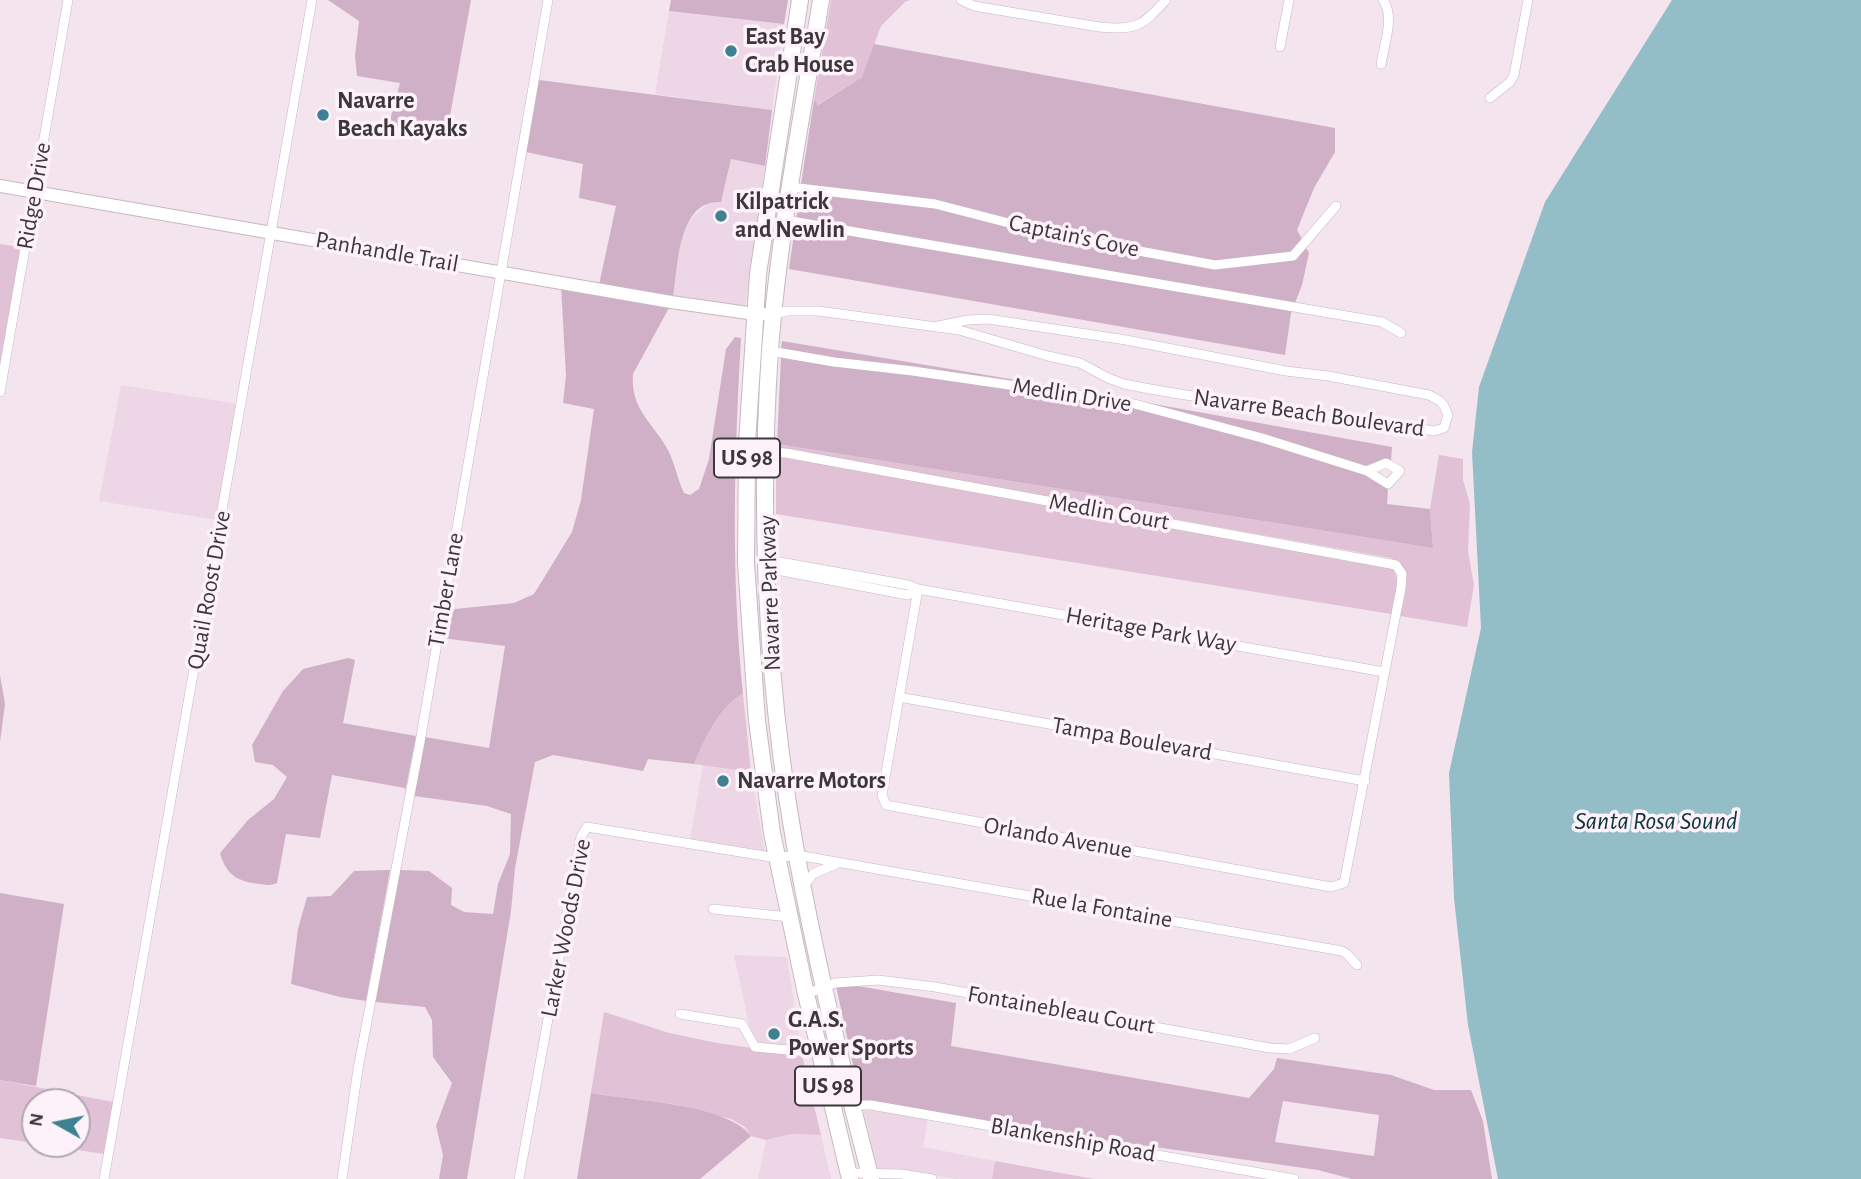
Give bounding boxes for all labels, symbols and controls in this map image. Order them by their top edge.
place label: East Bay Crab House [745,23,854,79]
marker: East Bay Crab House [723,43,739,59]
place label: Navarre Beach Kayaks [337,87,467,143]
marker: Navarre Beach Kayaks [315,107,331,123]
street label: Ridge Drive [10,140,58,252]
place label: Kilpatrick and Newlin [735,188,845,244]
marker: Kilpatrick and Newlin [713,208,729,224]
street label: Captain's Cove [1006,208,1142,264]
street label: Panhandle Trail [313,225,461,279]
street label: Medlin Drive [1011,371,1133,419]
street label: Navarre Beach Boulevard [1192,383,1426,443]
road number: US 98 [714,438,780,478]
street label: Medlin Court [1047,487,1171,537]
street label: Quail Roost Drive [181,508,237,672]
street label: Navarre Parkway [753,515,787,671]
street label: Timber Lane [422,530,470,650]
street label: Heritage Park Way [1064,601,1238,659]
street label: Tampa Boulevard [1050,711,1214,767]
place label: Navarre Motors [737,767,886,795]
marker: Navarre Motors [715,773,731,789]
water label: Santa Rosa Sound [1574,805,1738,837]
street label: Orlando Avenue [981,811,1135,865]
street label: Larker Woods Drive [535,836,597,1020]
street label: Rue la Fontaine [1029,881,1175,935]
street label: Fontainebleau Court [965,979,1157,1041]
place label: G.A.S. Power Sports [788,1006,914,1062]
marker: G.A.S. Power Sports [766,1026,782,1042]
road number: US 98 [795,1066,861,1106]
north arrow [21,1088,91,1158]
street label: Blankenship Road [988,1111,1158,1169]
text: N [26,1112,47,1128]

